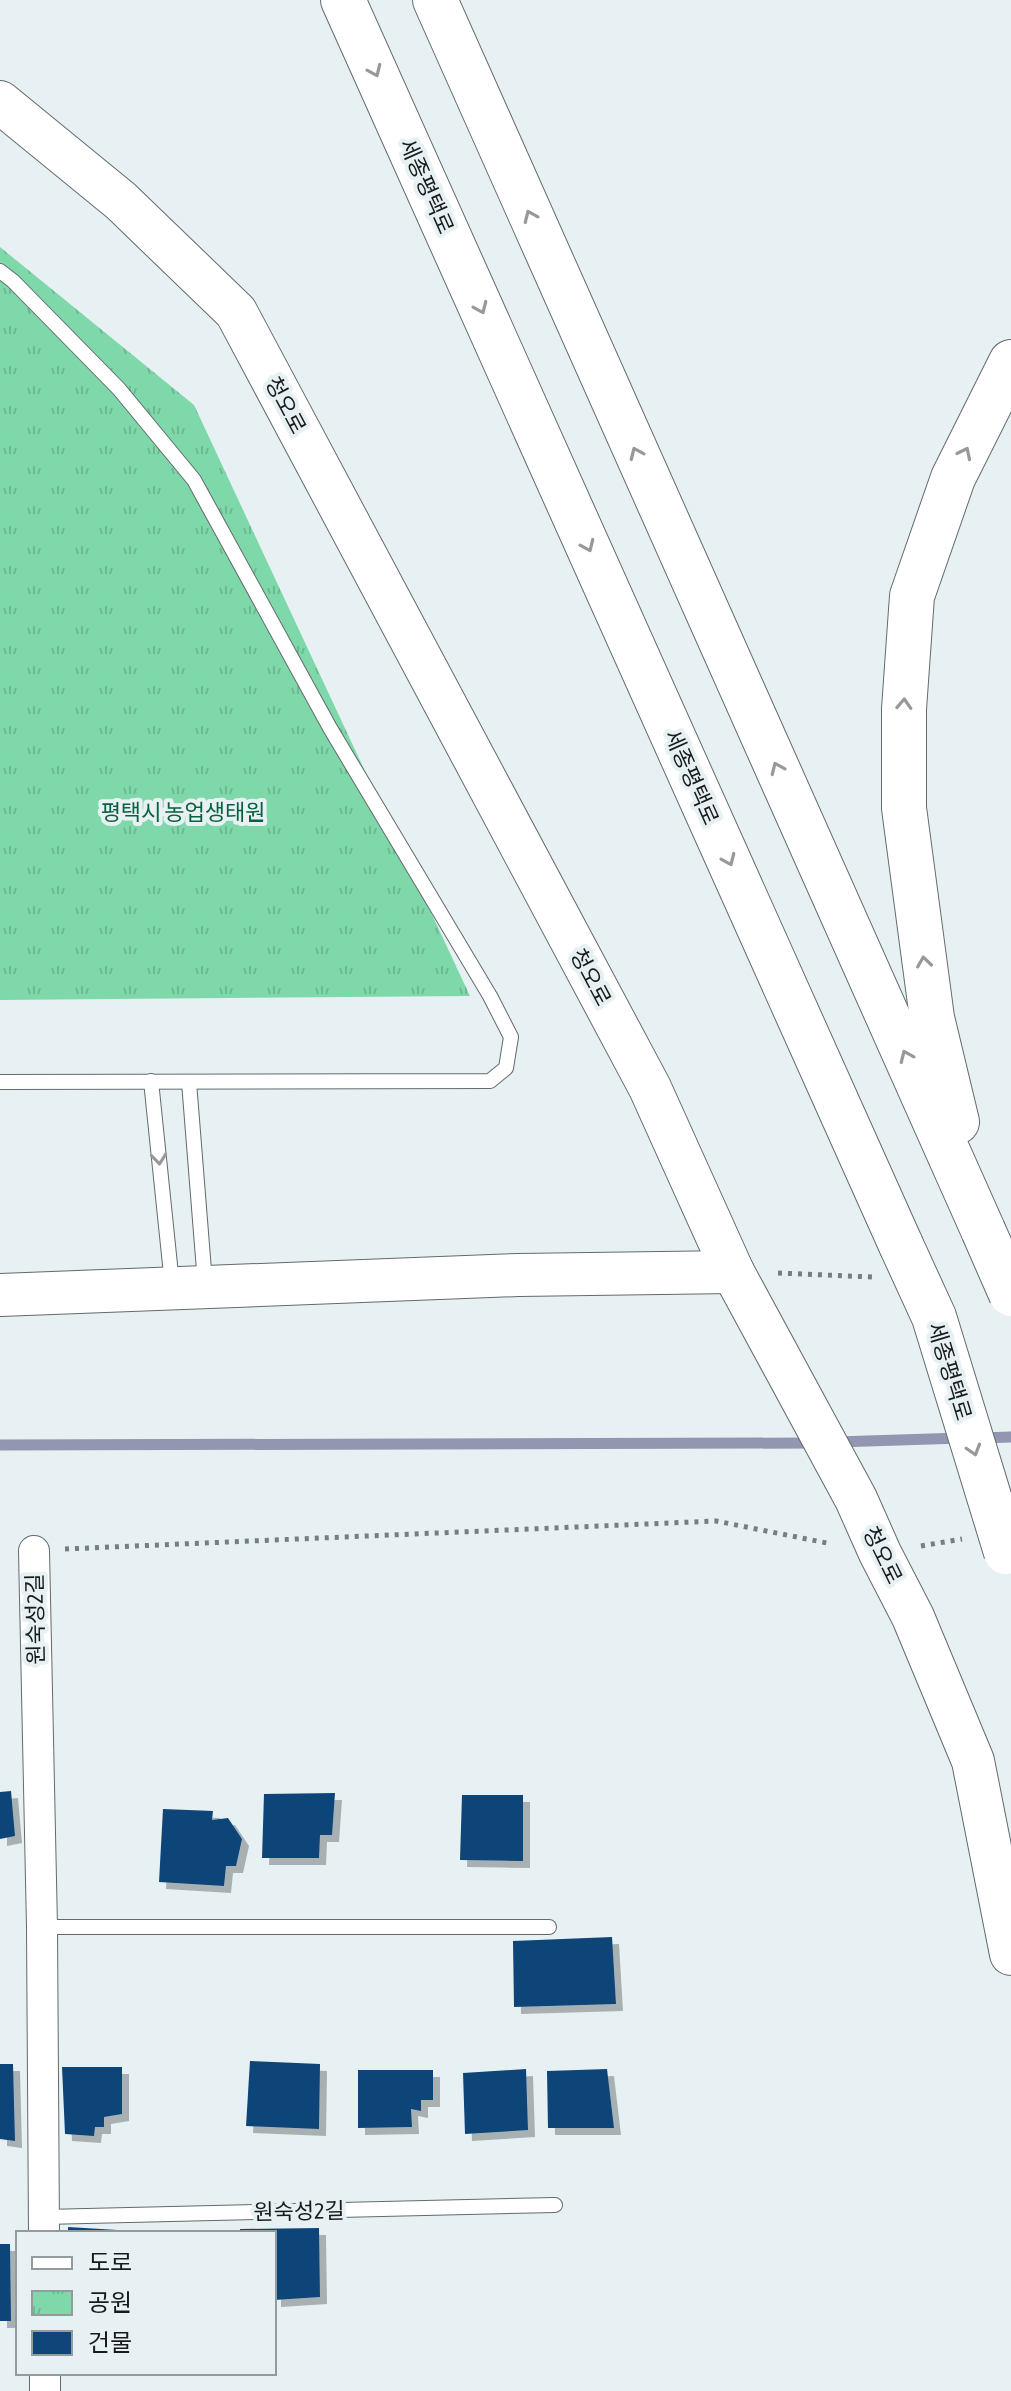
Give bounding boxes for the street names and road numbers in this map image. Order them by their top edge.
street label: 세종평택로 [395,134,459,238]
street label: 청오로 [260,372,312,438]
street label: 세종평택로 [660,725,724,829]
street label: 청오로 [565,944,617,1010]
street label: 세종평택로 [923,1319,977,1423]
street label: 청오로 [858,1522,908,1588]
street label: 원숙성2길 [21,1573,49,1665]
street label: 원숙성2길 [253,2197,345,2225]

